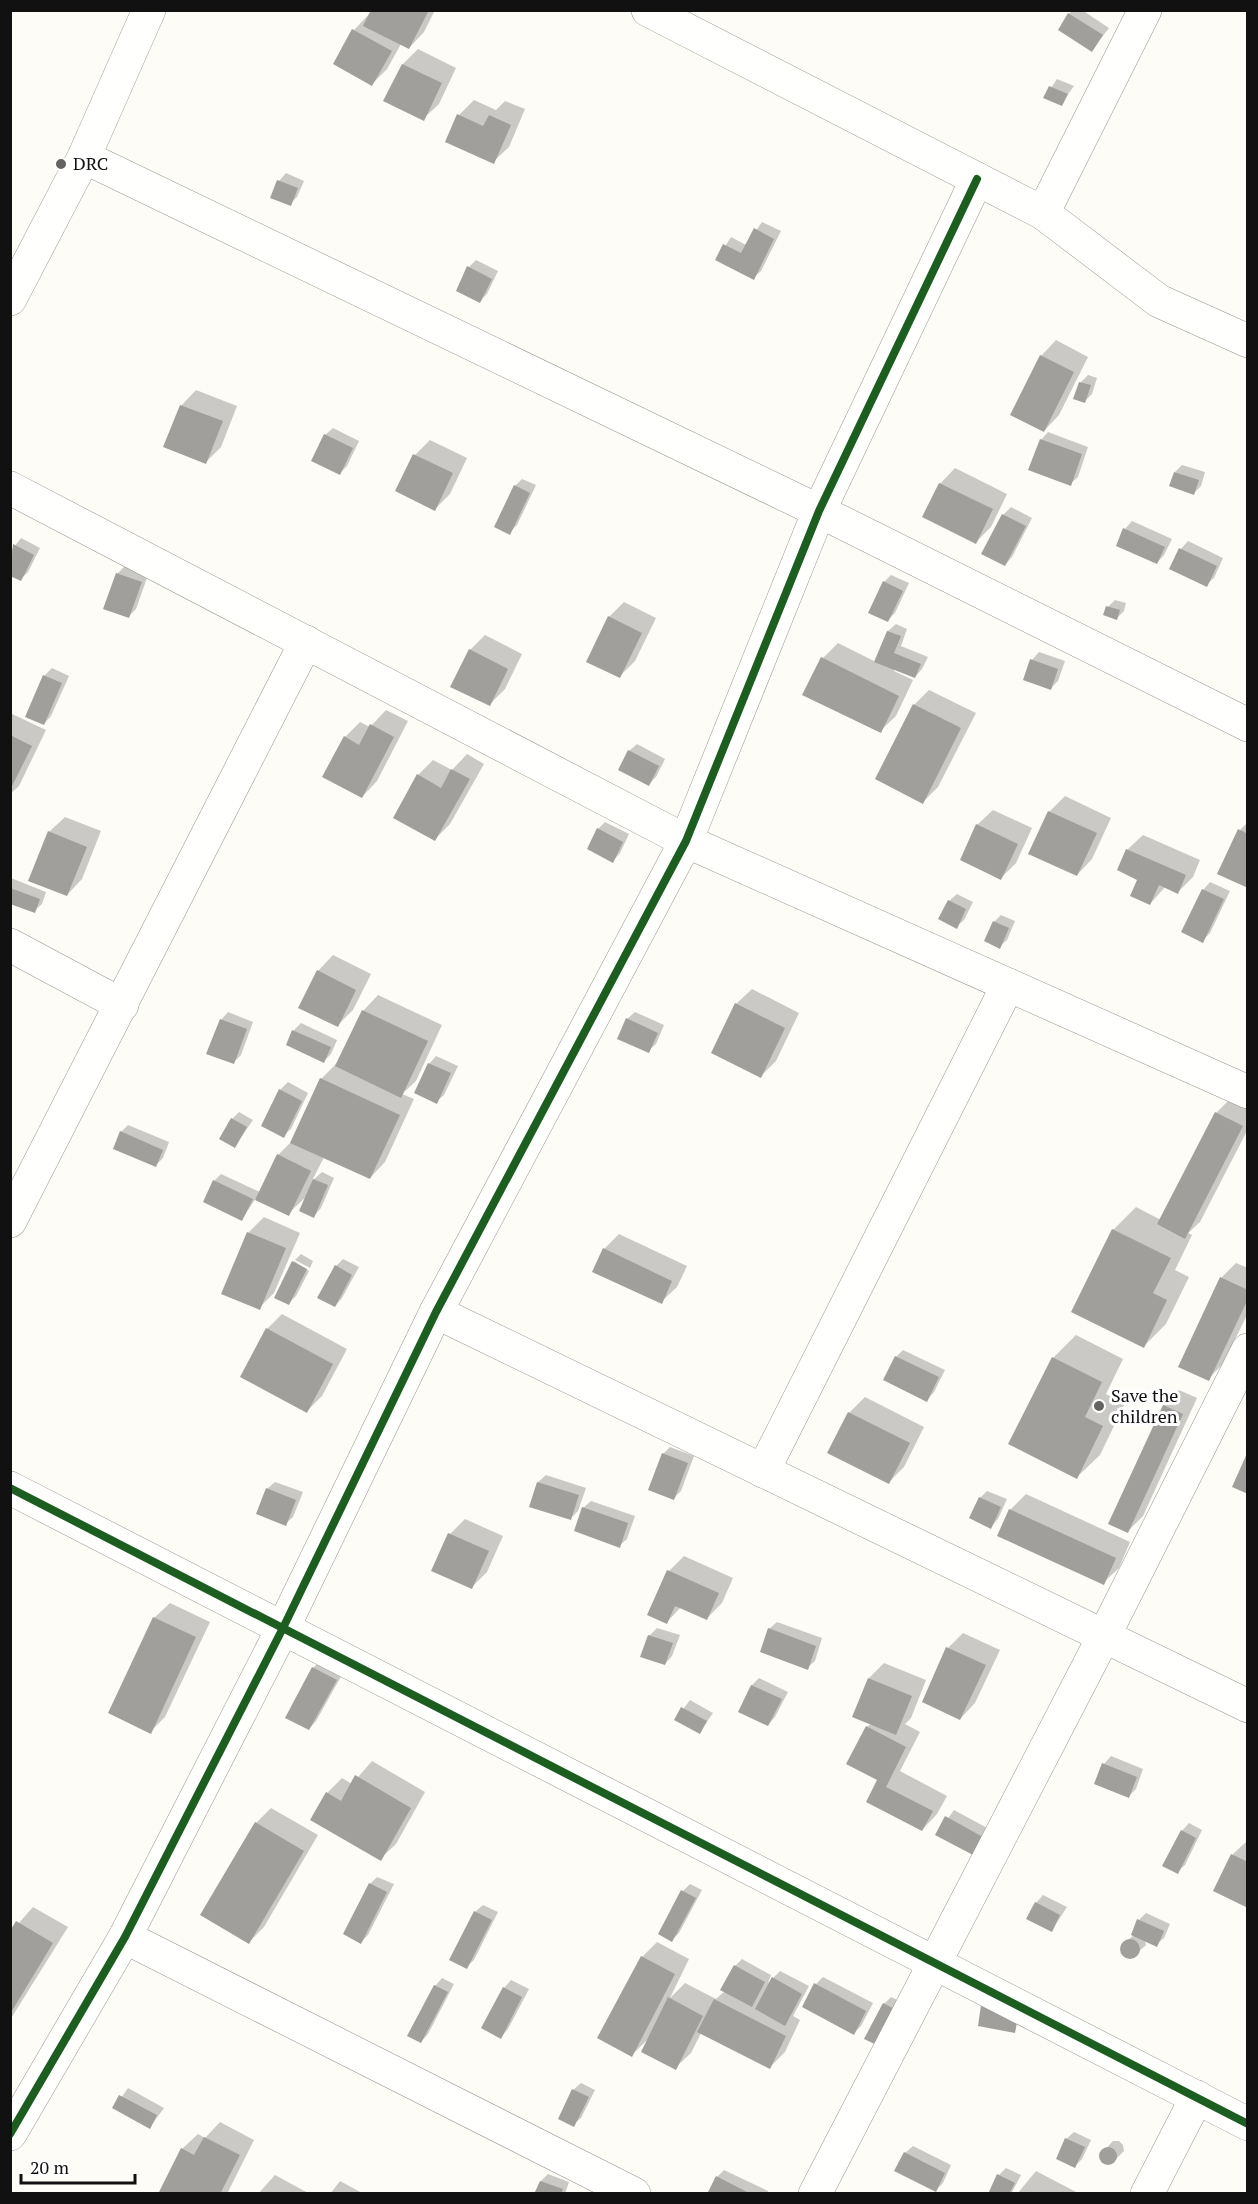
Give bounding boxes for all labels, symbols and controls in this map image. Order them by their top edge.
place label: DRC [73,151,108,175]
marker: DRC [54,157,68,171]
place label: Save the children [1111,1383,1178,1428]
marker: Save the children [1092,1399,1106,1413]
scale bar [21,2147,135,2185]
text: 20 m [30,2155,70,2179]

